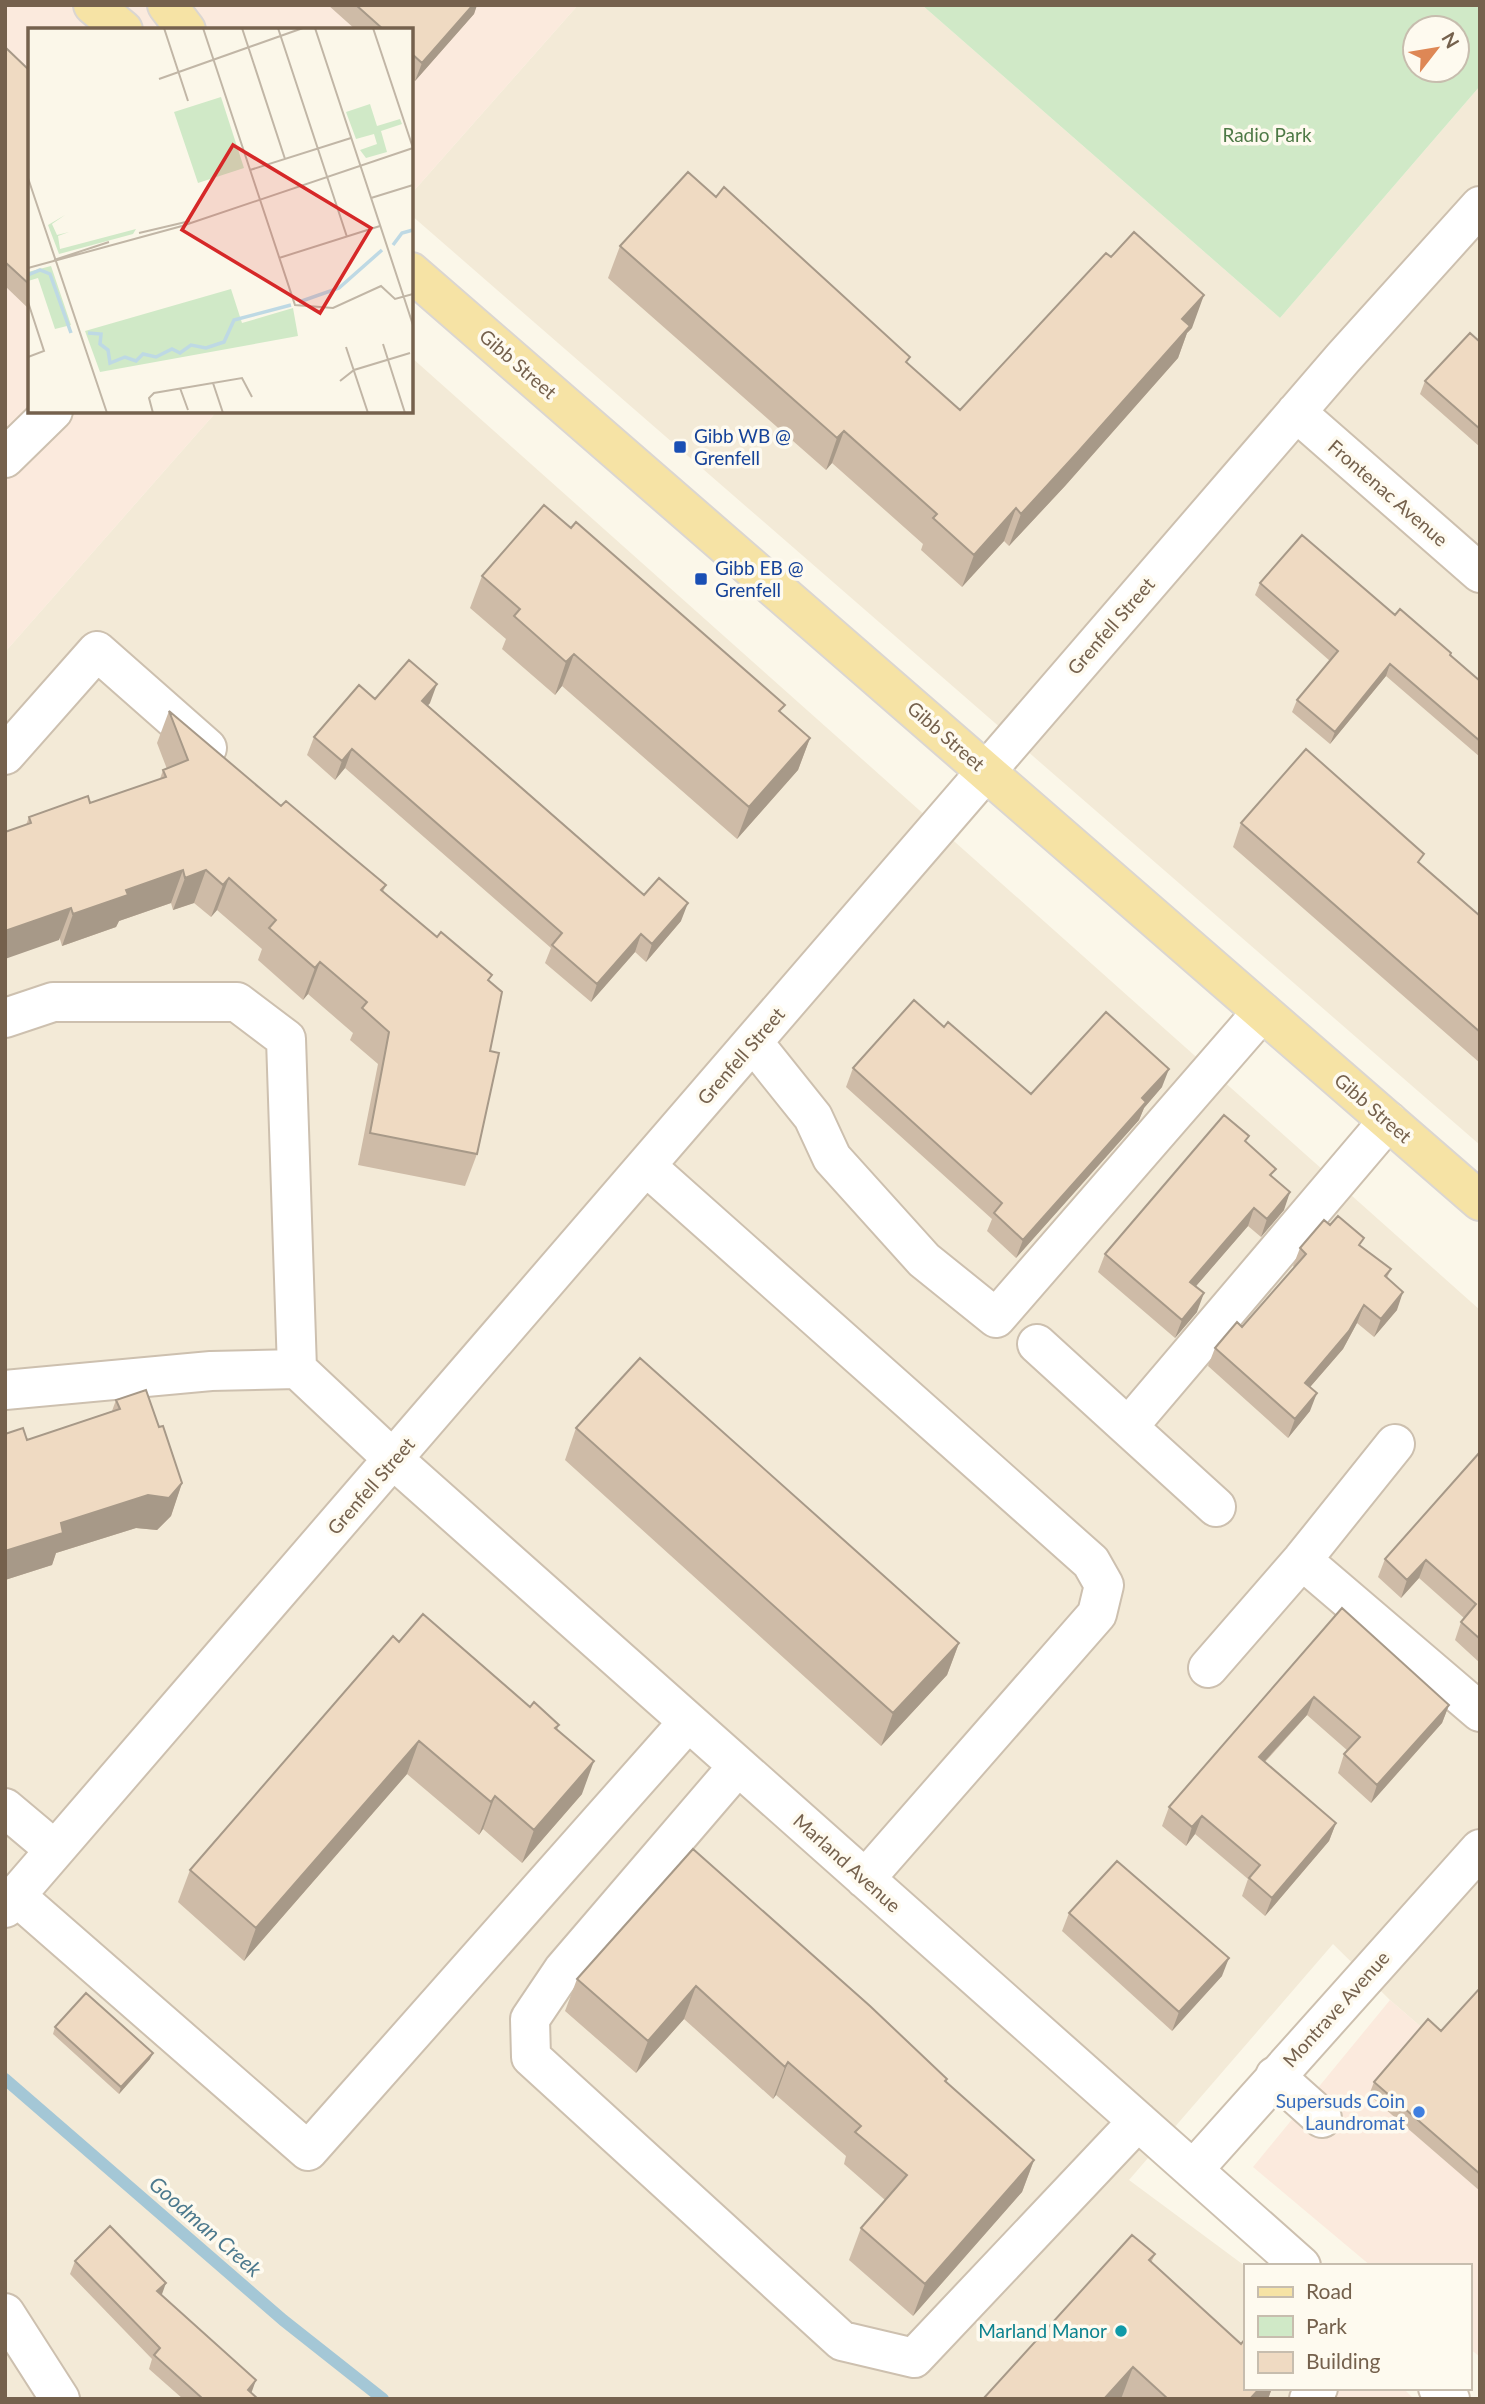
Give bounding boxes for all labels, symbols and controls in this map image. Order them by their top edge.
north arrow [1401,14,1471,84]
inset map [28,28,413,413]
text: N [1437,28,1465,52]
park label: Radio Park [1222,123,1312,146]
street label: Gibb Street [475,324,562,403]
place label: Gibb WB @ Grenfell [694,424,791,469]
street label: Frontenac Avenue [1324,434,1453,551]
marker: Gibb WB @ Grenfell [672,439,688,455]
place label: Gibb EB @ Grenfell [715,556,804,601]
marker: Gibb EB @ Grenfell [693,571,709,587]
street label: Grenfell Street [1062,572,1159,679]
street label: Gibb Street [903,696,990,775]
street label: Grenfell Street [692,1002,789,1109]
street label: Gibb Street [1330,1068,1417,1147]
street label: Grenfell Street [322,1432,419,1539]
street label: Marland Avenue [789,1809,906,1917]
street label: Montrave Avenue [1278,1946,1394,2071]
place label: Supersuds Coin Laundromat [1276,2089,1405,2134]
marker: Supersuds Coin Laundromat [1411,2104,1427,2120]
water label: Goodman Creek [145,2170,268,2282]
legend [1244,2264,1471,2390]
text: Road [1306,2278,1353,2303]
text: Park [1306,2313,1347,2338]
place label: Marland Manor [978,2319,1107,2342]
marker: Marland Manor [1113,2323,1129,2339]
text: Building [1306,2348,1381,2373]

